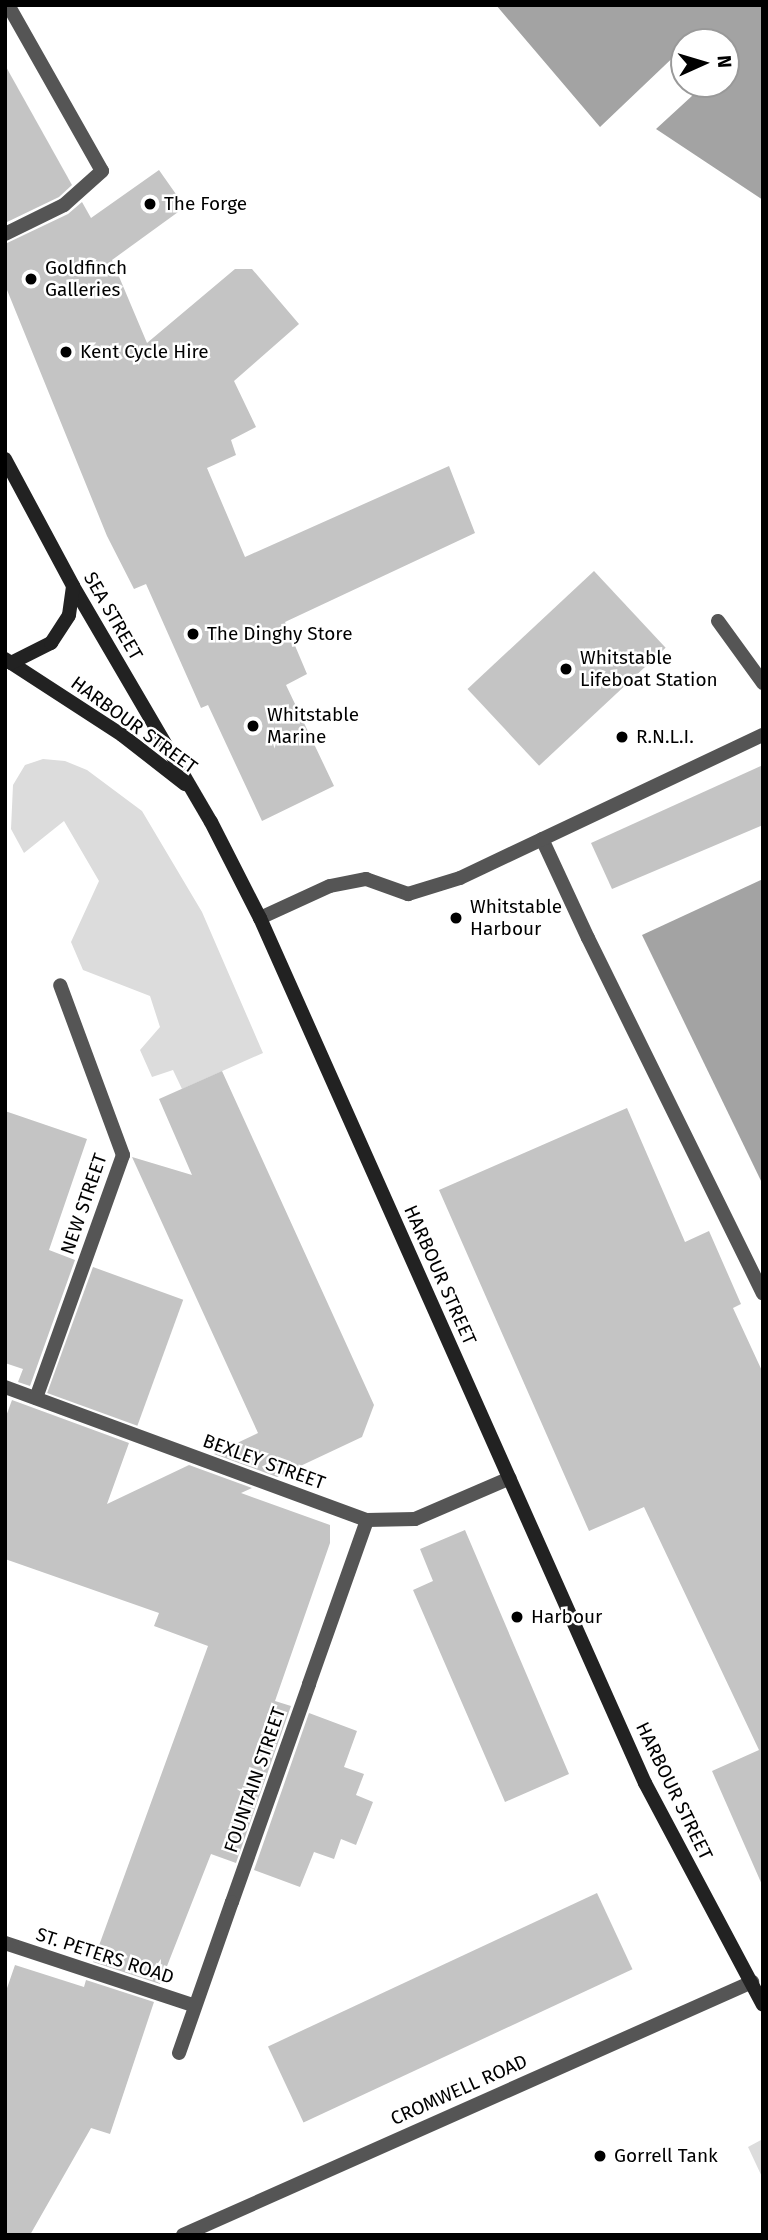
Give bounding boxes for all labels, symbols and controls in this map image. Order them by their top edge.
north arrow [670,28,740,98]
text: N [713,55,736,69]
place label: The Forge [164,193,247,215]
marker: The Forge [142,196,158,212]
place label: Goldfinch Galleries [45,257,127,301]
marker: Goldfinch Galleries [23,271,39,287]
place label: Kent Cycle Hire [80,341,209,363]
marker: Kent Cycle Hire [58,344,74,360]
street label: SEA STREET [79,568,147,664]
place label: The Dinghy Store [207,623,352,645]
marker: The Dinghy Store [185,626,201,642]
place label: Whitstable Lifeboat Station [580,647,718,691]
marker: Whitstable Lifeboat Station [558,661,574,677]
street label: HARBOUR STREET [66,672,202,778]
place label: Whitstable Marine [267,704,359,748]
marker: Whitstable Marine [245,718,261,734]
place label: R.N.L.I. [636,726,694,748]
marker: R.N.L.I. [614,729,630,745]
place label: Whitstable Harbour [470,896,562,940]
marker: Whitstable Harbour [448,910,464,926]
street label: NEW STREET [56,1151,112,1257]
street label: HARBOUR STREET [399,1202,481,1348]
street label: BEXLEY STREET [200,1429,328,1495]
place label: Harbour [531,1606,602,1628]
marker: Harbour [509,1609,525,1625]
street label: FOUNTAIN STREET [219,1704,291,1856]
street label: HARBOUR STREET [631,1718,717,1864]
street label: ST. PETERS ROAD [33,1923,177,1989]
street label: CROMWELL ROAD [387,2050,531,2130]
place label: Gorrell Tank [614,2145,718,2167]
marker: Gorrell Tank [592,2148,608,2164]

